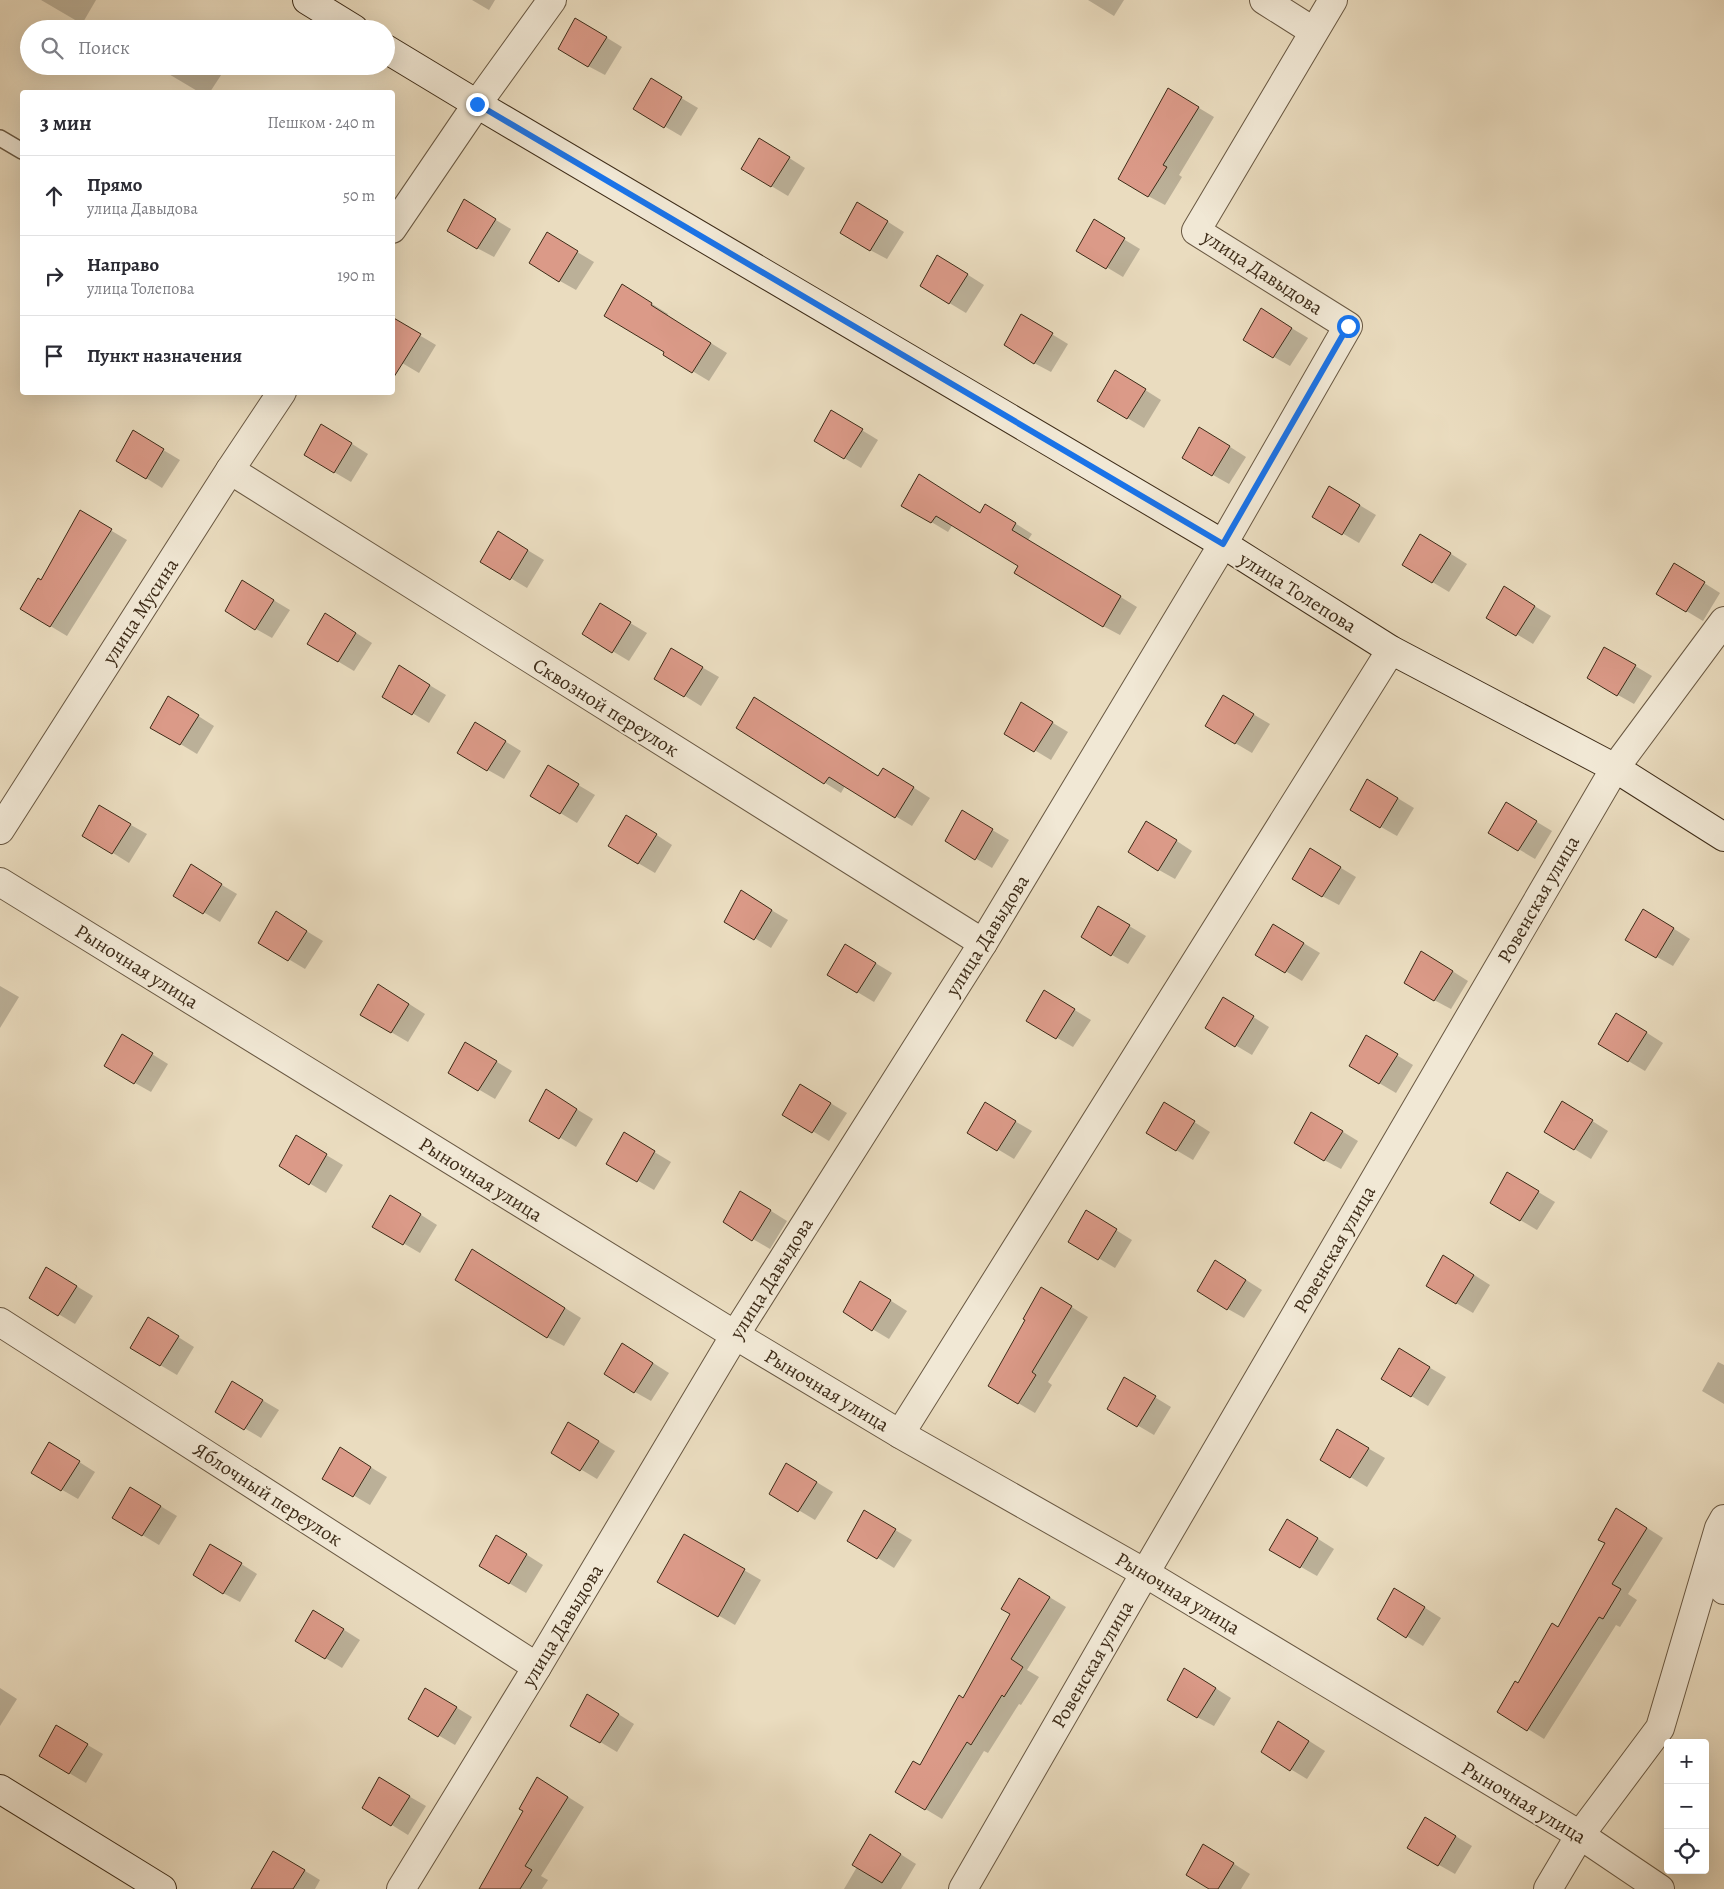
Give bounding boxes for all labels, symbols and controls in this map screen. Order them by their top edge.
search box [20,20,395,75]
icon: search [38,34,66,62]
text: Поиск [78,35,130,61]
route end [466,93,489,116]
text: 3 мин [40,109,92,137]
text: Пешком · 240 m [267,112,375,134]
text: Прямо [87,172,142,198]
icon: ahead [40,182,68,210]
text: 50 m [343,185,375,207]
text: улица Давыдова [87,198,198,220]
street label: улица Давыдова [1196,223,1329,322]
text: Направо [87,252,159,278]
icon: right [40,262,68,290]
text: 190 m [337,265,375,287]
text: улица Толепова [87,278,194,300]
route start [1337,315,1360,338]
icon: arrive [40,342,68,370]
text: Пункт назначения [87,343,242,369]
street label: улица Толепова [1233,545,1362,640]
street label: улица Мусина [95,552,185,670]
street label: Сквозной переулок [527,652,684,763]
street label: Ровенская улица [1491,830,1586,968]
street label: улица Давыдова [939,869,1036,1002]
street label: Рыночная улица [70,918,204,1016]
street label: Рыночная улица [414,1131,548,1229]
street label: Ровенская улица [1287,1180,1382,1318]
street label: улица Давыдова [723,1212,820,1345]
street label: Рыночная улица [759,1343,895,1439]
street label: Яблочный переулок [188,1436,347,1553]
street label: Рыночная улица [1110,1546,1246,1642]
street label: улица Давыдова [515,1558,610,1692]
street label: Ровенская улица [1045,1595,1140,1733]
map controls [1664,1739,1709,1874]
button: + [1664,1739,1709,1784]
street label: Рыночная улица [1456,1755,1592,1851]
button: − [1664,1784,1709,1829]
button: locate [1664,1829,1709,1874]

